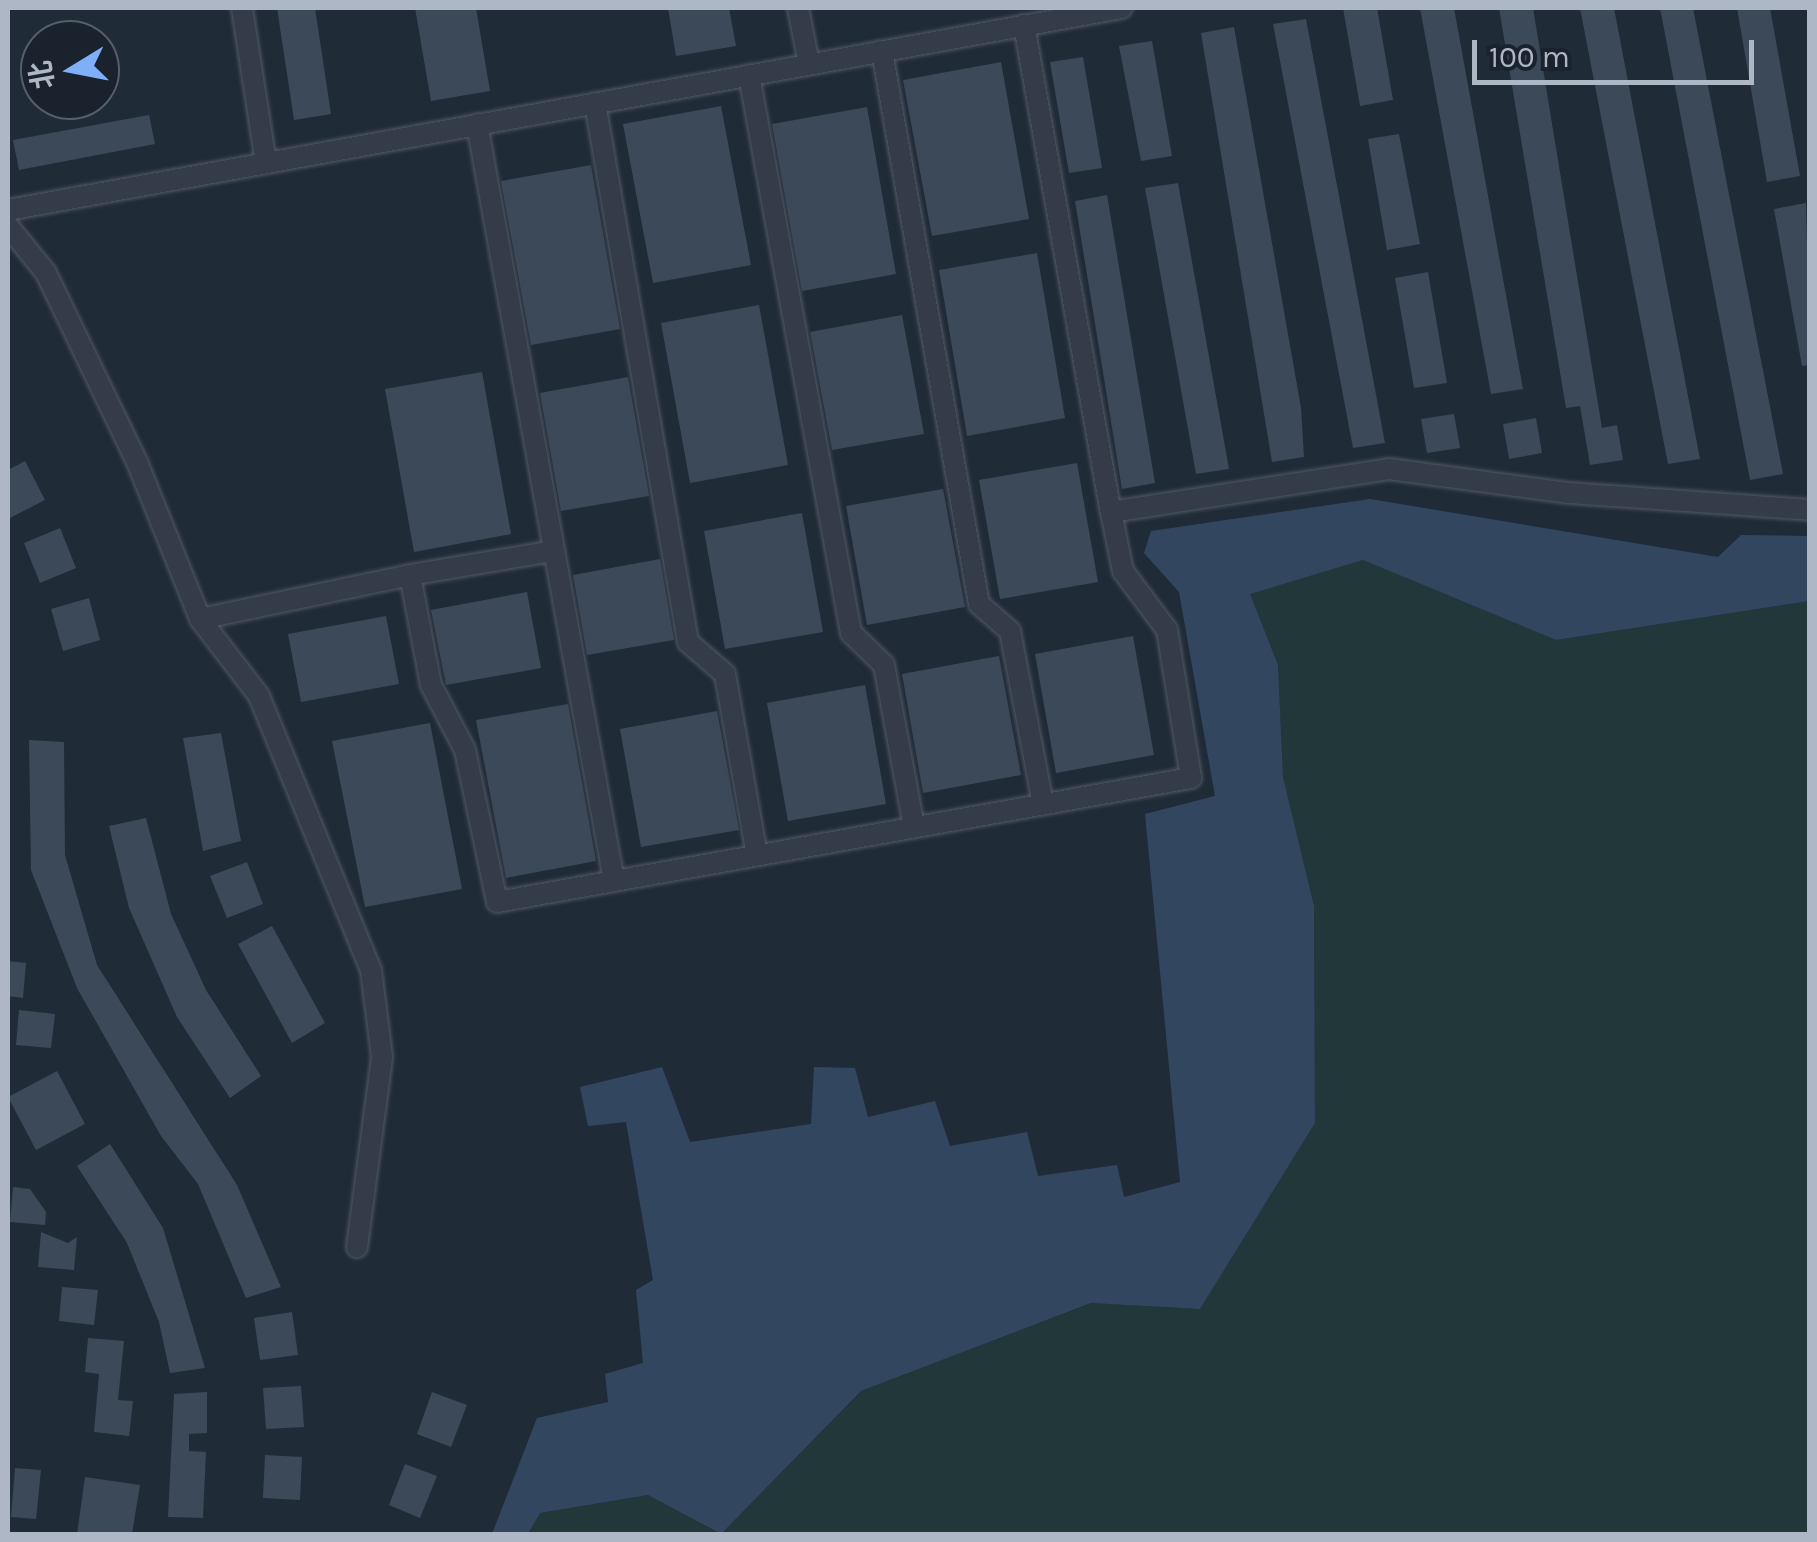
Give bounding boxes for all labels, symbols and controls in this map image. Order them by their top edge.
north arrow [20,20,120,120]
scale bar [1477,20,1760,82]
text: 100 m [1489,39,1570,75]
text: 北 [23,58,61,92]

